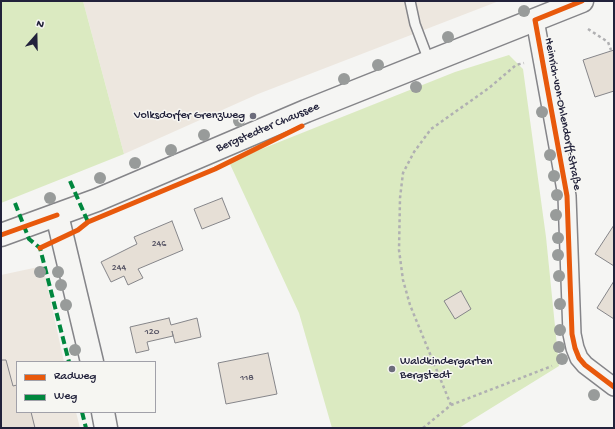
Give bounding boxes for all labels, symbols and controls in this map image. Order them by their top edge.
north arrow [16,16,56,56]
text: N [35,18,46,32]
street label: Heinrich-von-Ohlendorff-Straße [540,36,584,192]
street label: Bergstedter Chaussee [214,100,322,156]
place label: Volksdorfer Grenzweg [134,109,245,123]
marker: Volksdorfer Grenzweg [248,111,258,121]
house number: 246 [152,238,166,250]
house number: 244 [112,262,126,274]
house number: 120 [145,326,159,338]
place label: Waldkindergarten Bergstedt [400,355,492,383]
legend [16,361,156,413]
marker: Waldkindergarten Bergstedt [387,364,397,374]
text: Radweg [54,370,96,384]
house number: 118 [240,372,254,384]
text: Weg [54,390,77,404]

